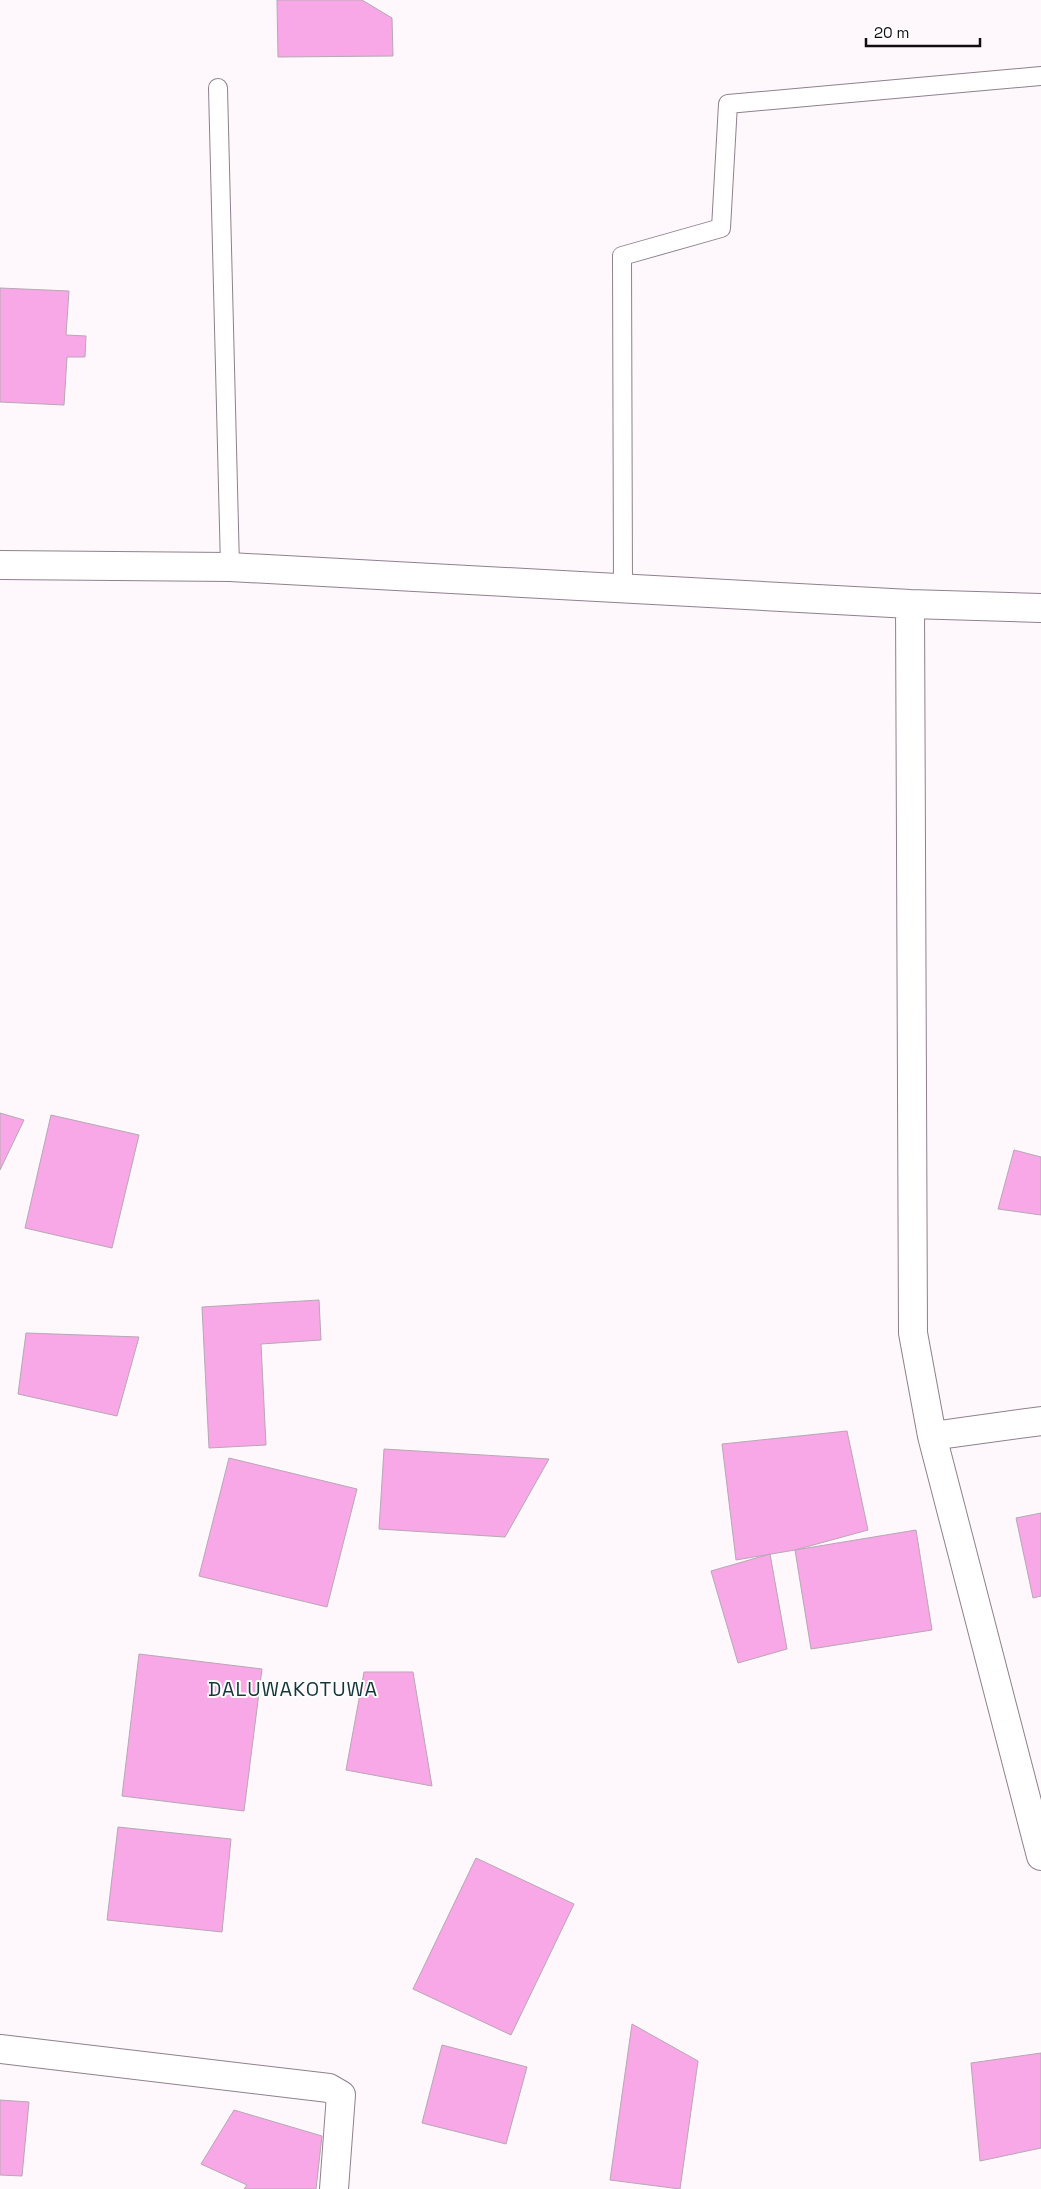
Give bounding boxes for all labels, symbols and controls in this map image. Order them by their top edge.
scale bar [866,15,980,47]
text: 20 m [874,23,909,42]
district label: DALUWAKOTUWA [208,1676,378,1702]

